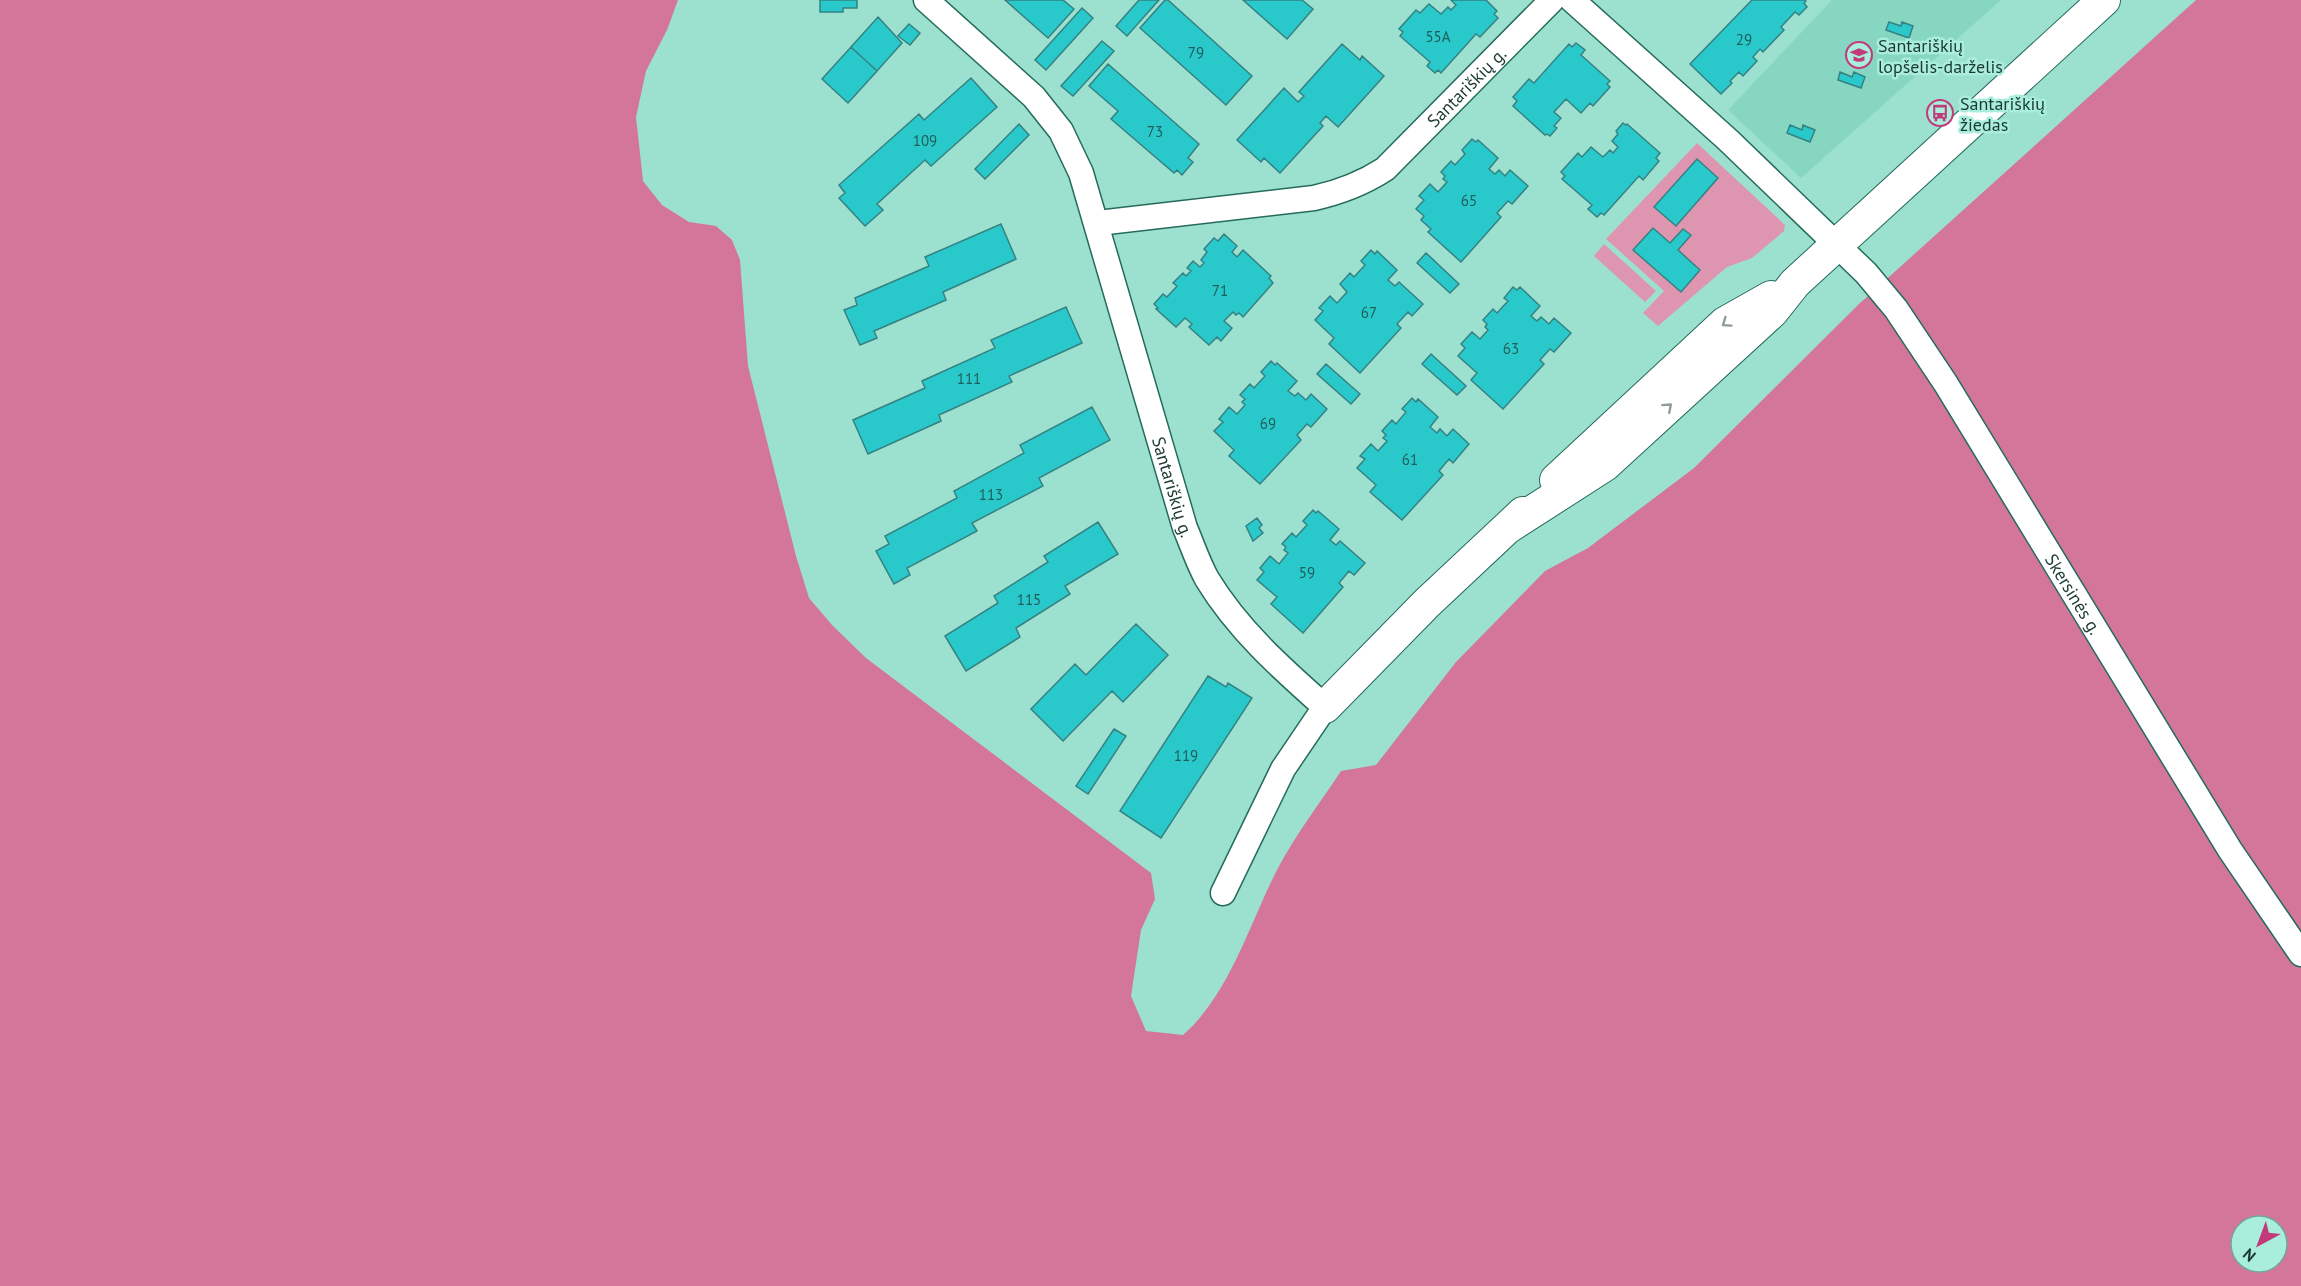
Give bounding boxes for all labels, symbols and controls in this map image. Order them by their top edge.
house number: 55A [1425,27,1451,46]
house number: 29 [1736,30,1752,49]
place label: Santariškių lopšelis-darželis [1878,34,2003,78]
school or university icon: Santariškių lopšelis-darželis [1844,40,1874,70]
street label: Santariškių g. [1422,42,1511,132]
house number: 79 [1188,43,1204,62]
place label: Santariškių žiedas [1960,92,2045,136]
bus stop icon: Santariškių žiedas [1925,98,1955,128]
house number: 73 [1147,122,1163,141]
house number: 109 [913,131,937,150]
house number: 65 [1461,191,1477,210]
house number: 71 [1212,281,1228,300]
house number: 67 [1361,303,1377,322]
one-way arrow [1722,316,1733,327]
house number: 63 [1503,339,1519,358]
house number: 111 [957,369,981,388]
one-way arrow [1662,403,1672,414]
house number: 69 [1260,414,1276,433]
street label: Santariškių g. [1147,434,1199,540]
house number: 61 [1402,450,1418,469]
house number: 113 [979,485,1003,504]
street label: Skersinės g. [2040,549,2107,638]
house number: 59 [1299,563,1315,582]
house number: 115 [1017,590,1041,609]
house number: 119 [1174,746,1198,765]
north arrow [2229,1214,2289,1274]
text: N [2239,1244,2260,1266]

